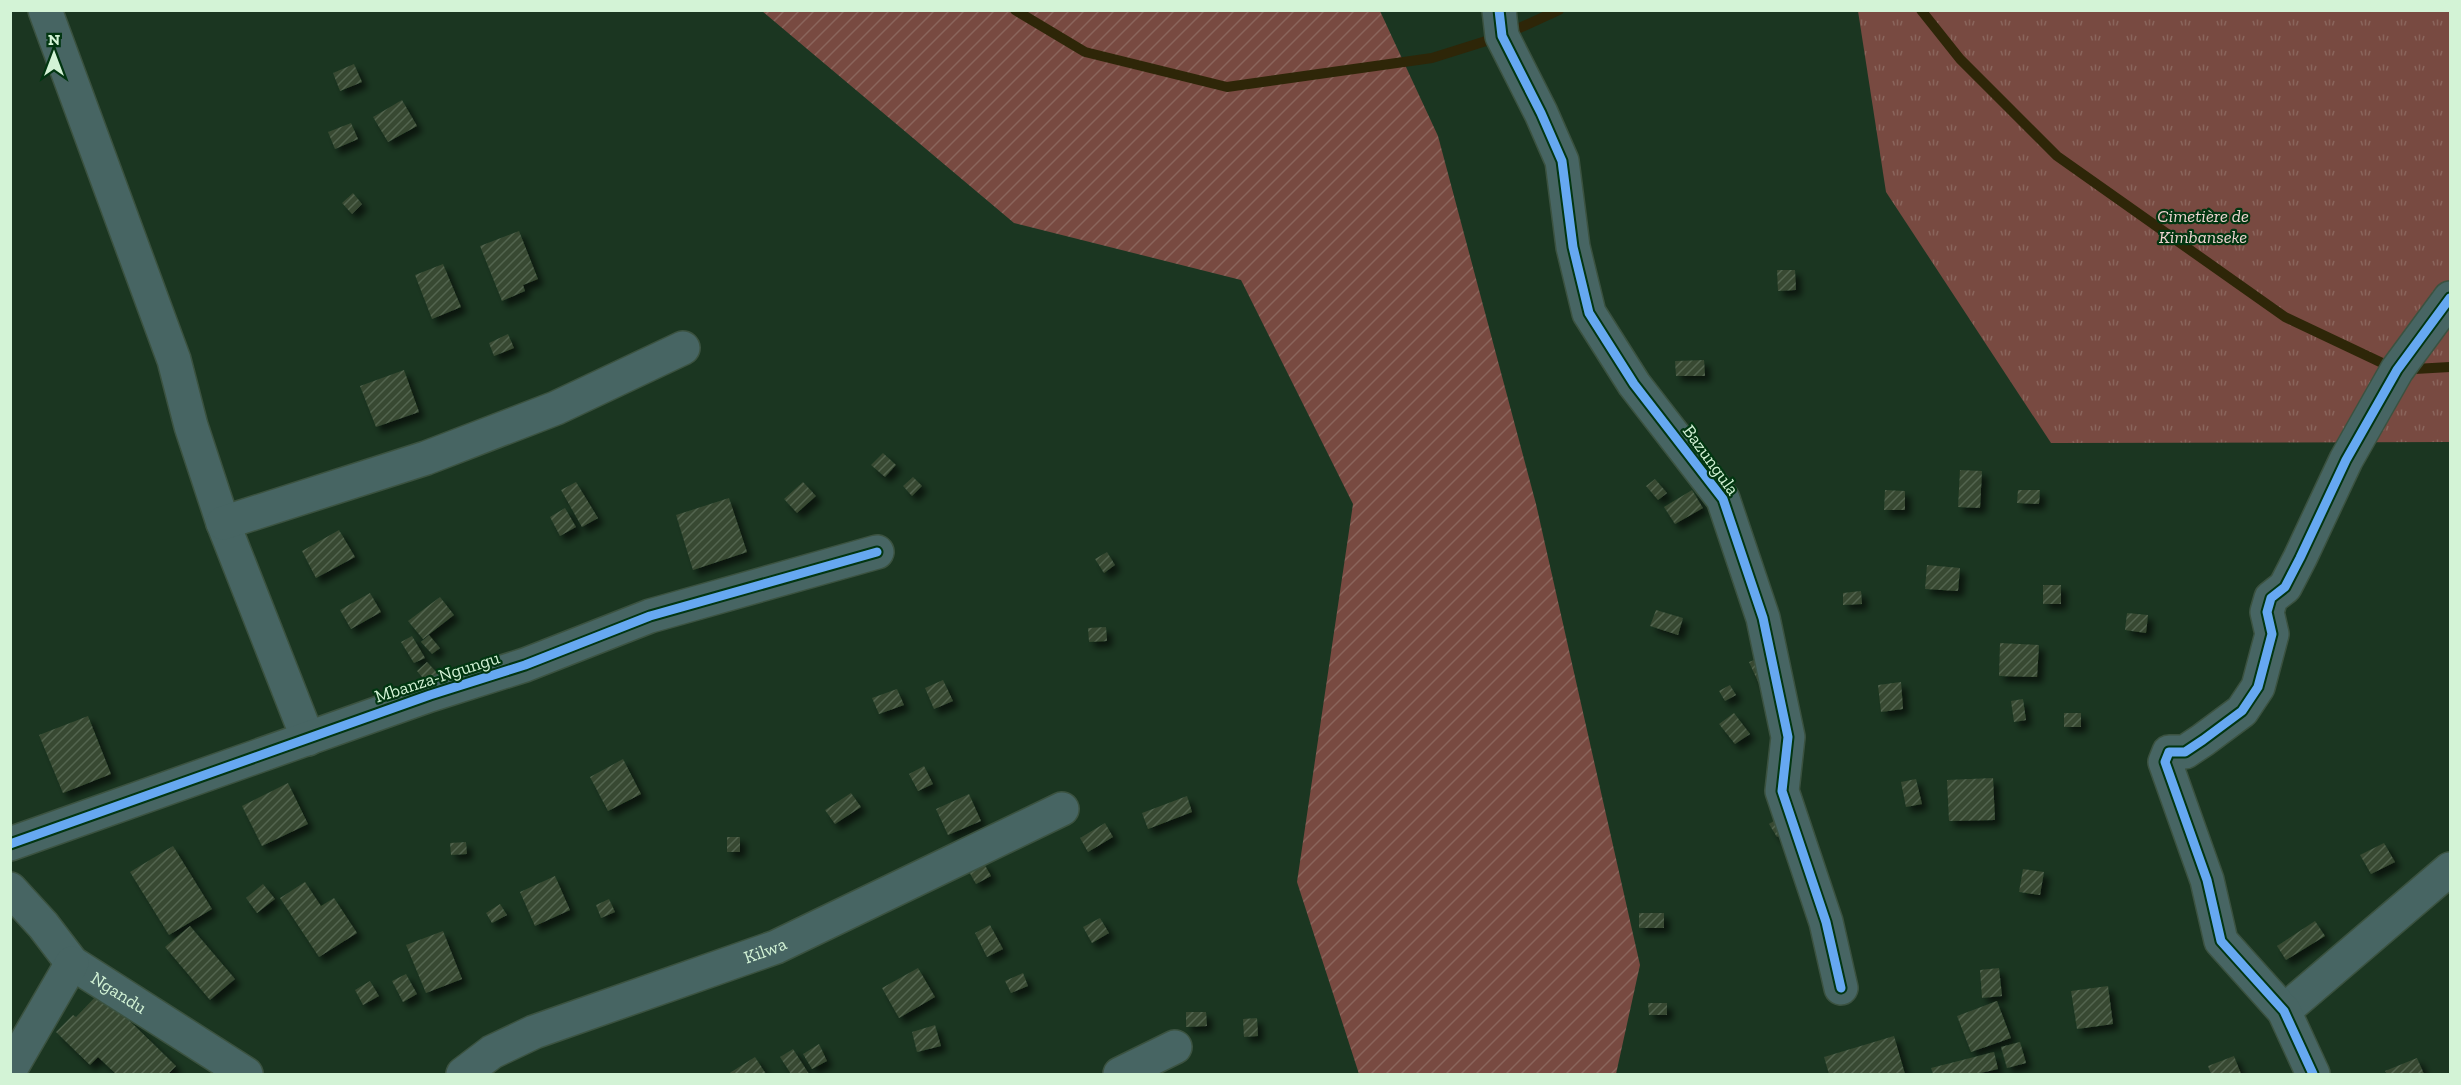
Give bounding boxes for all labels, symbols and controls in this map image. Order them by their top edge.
north arrow [24,24,84,84]
text: N [48,30,60,49]
park label: Cimetière de Kimbanseke [2157,205,2249,248]
street label: Bazungula [1678,420,1744,500]
street label: Mbanza-Ngungu [372,646,502,708]
street label: Kilwa [741,932,790,968]
street label: Ngandu [87,967,151,1019]

